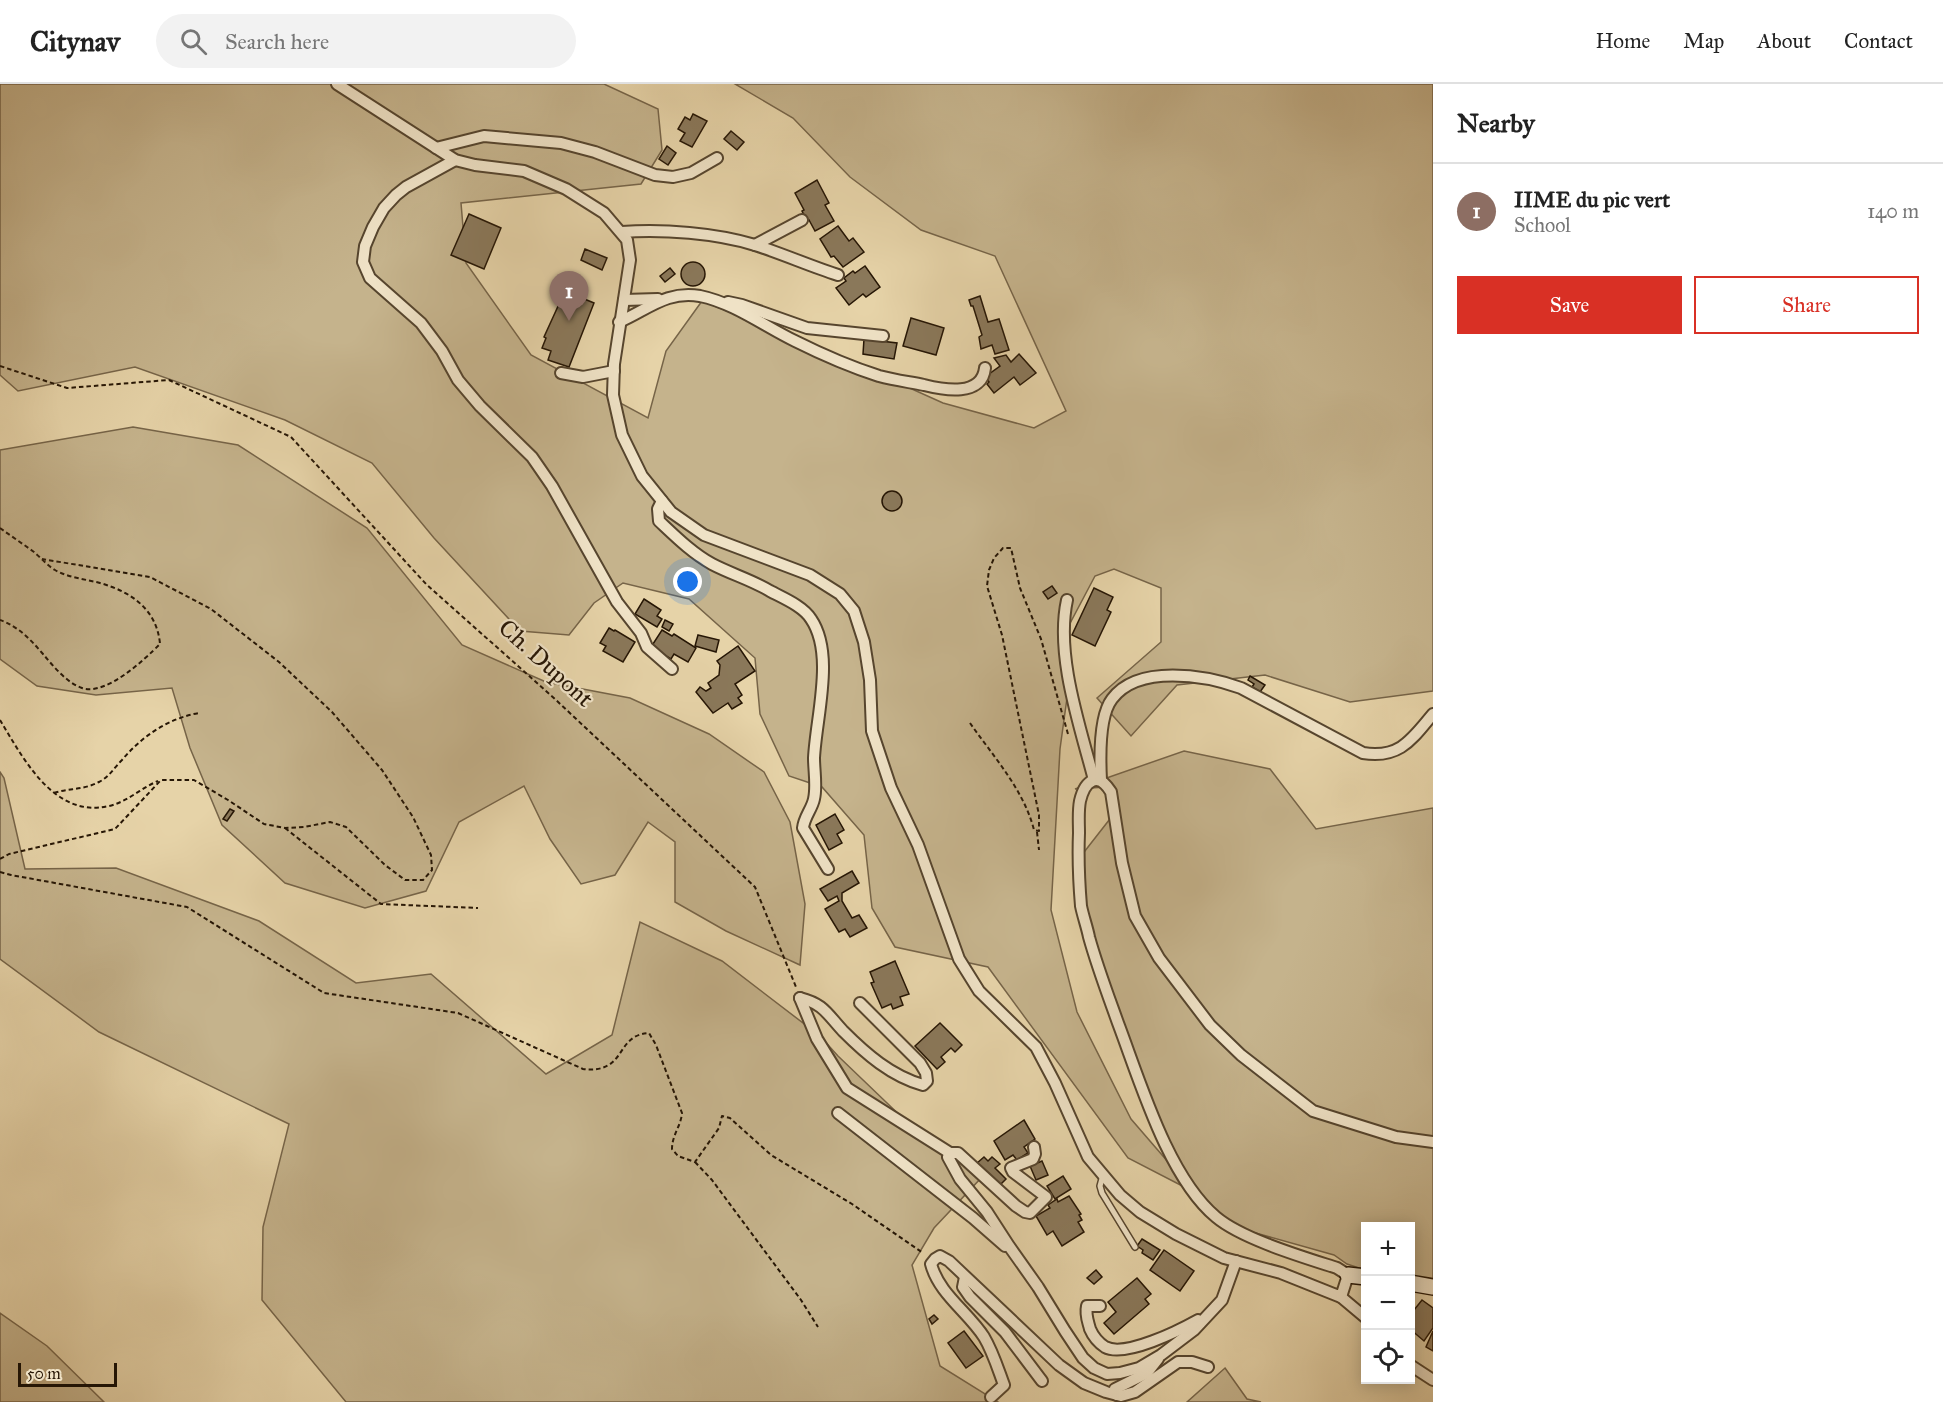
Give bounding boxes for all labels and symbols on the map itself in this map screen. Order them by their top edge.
pin: 1 [550,272,588,321]
your location [673,567,702,596]
street label: Ch. Dupont [492,613,600,714]
scale bar [18,1360,117,1388]

